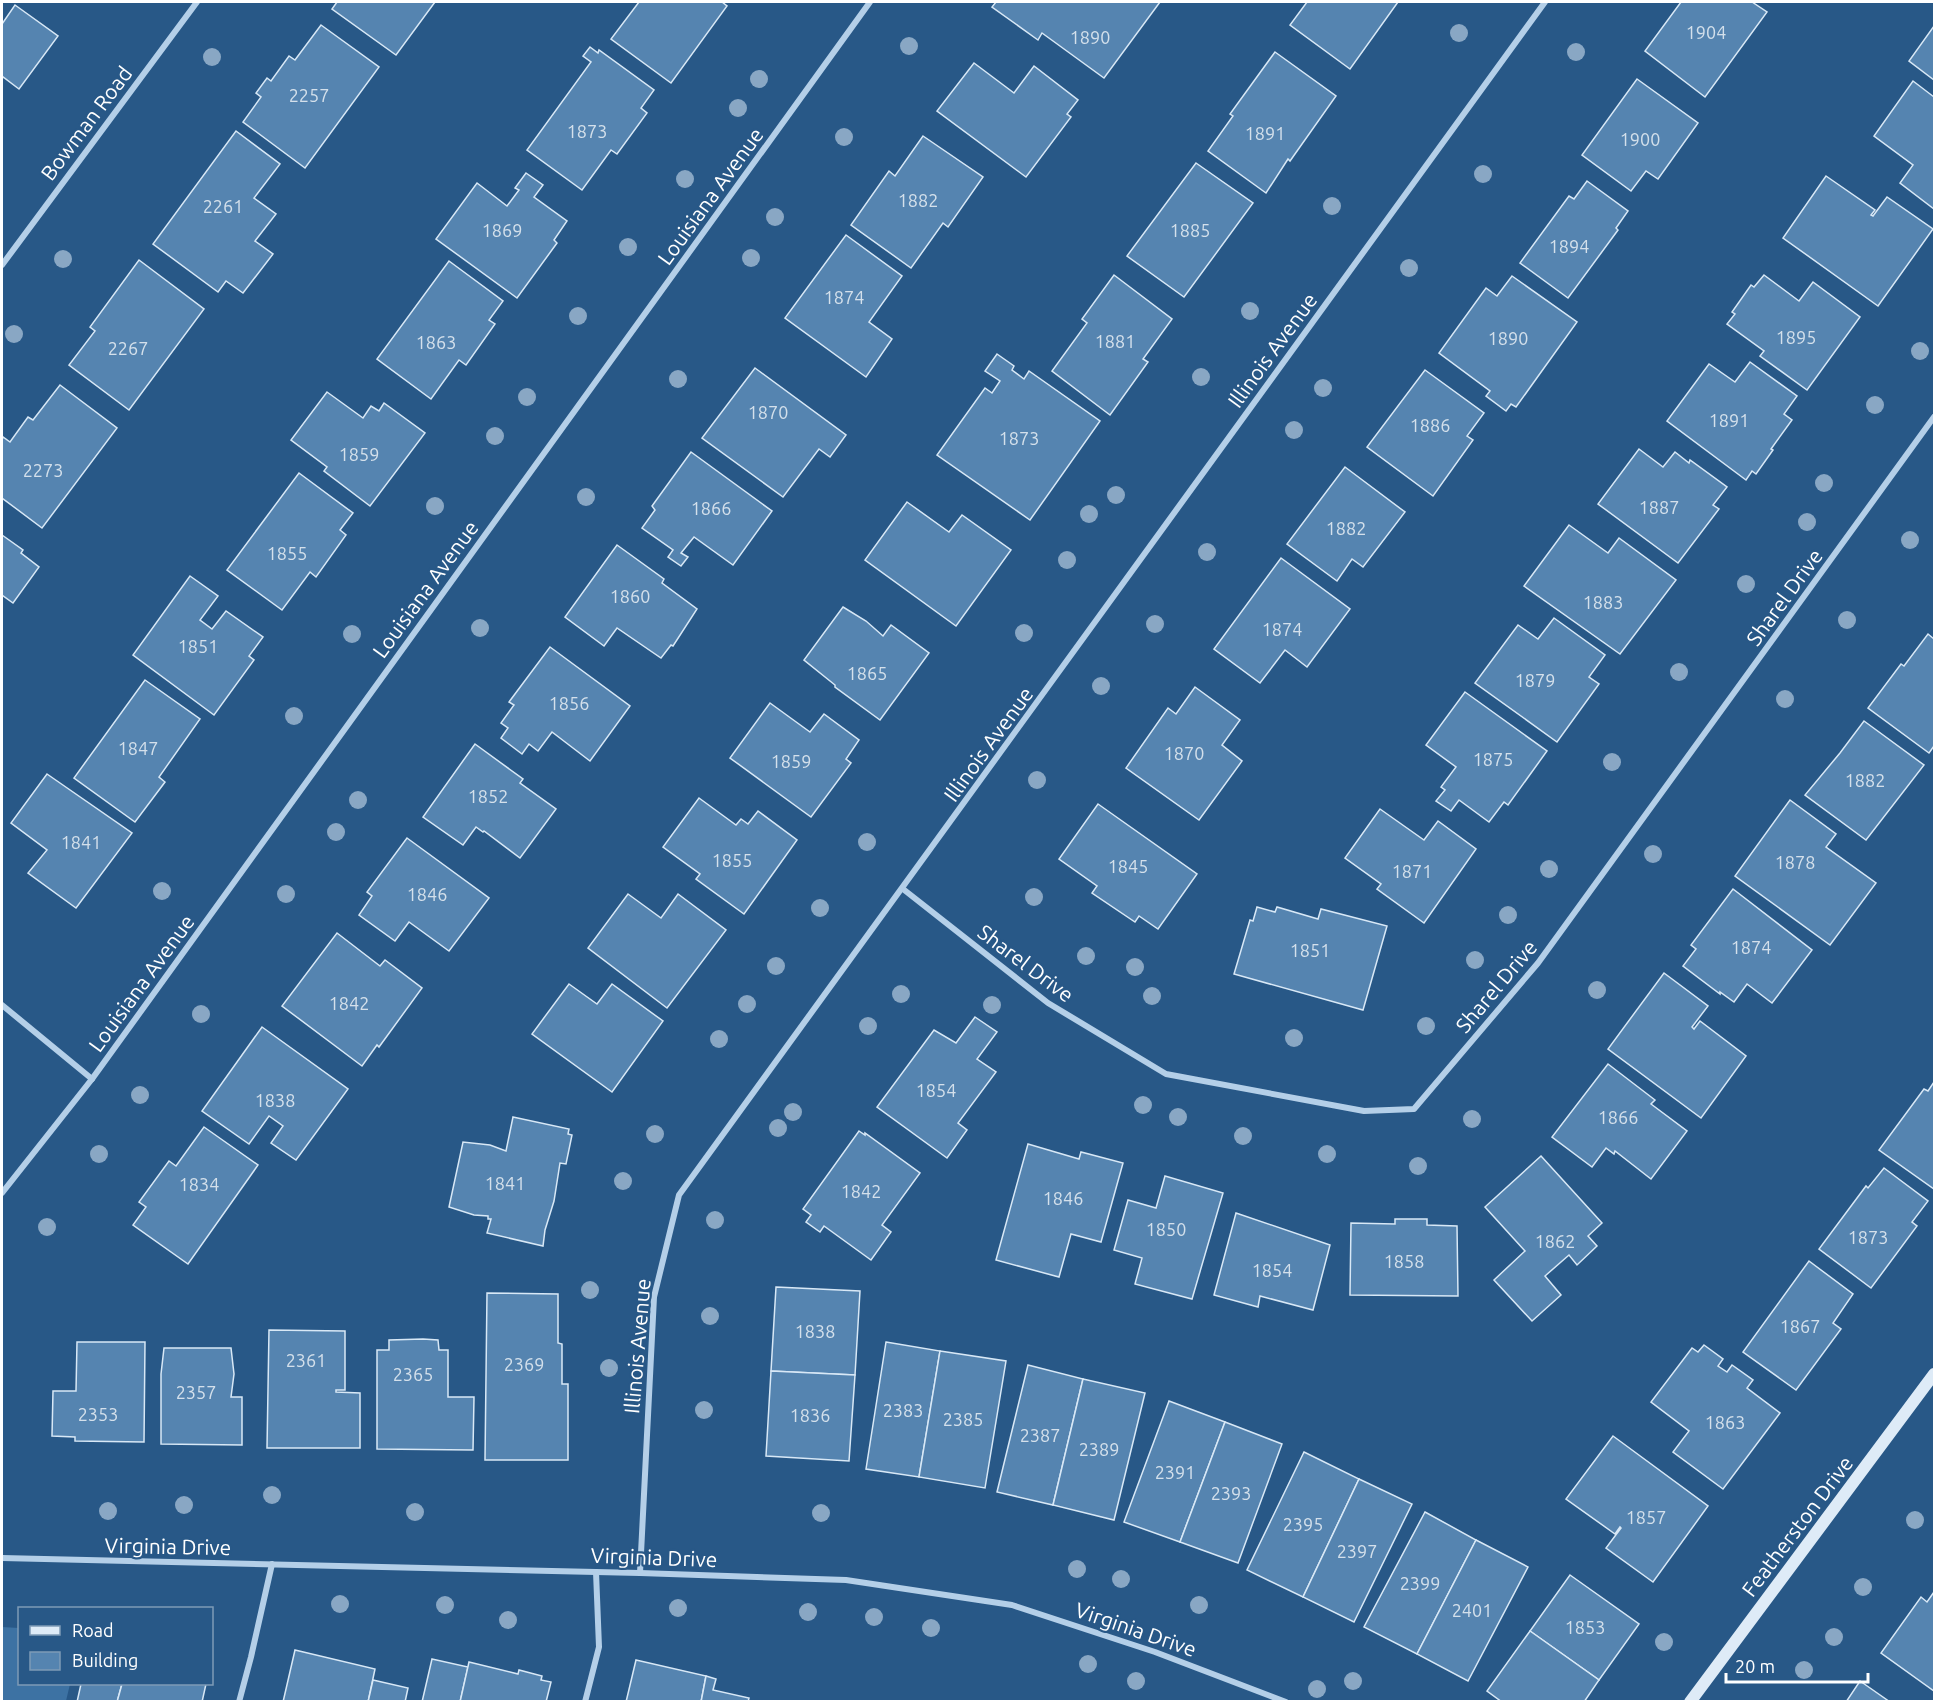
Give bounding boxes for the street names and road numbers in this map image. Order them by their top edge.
street label: Bowman Road [35,61,137,185]
street label: Louisiana Avenue [652,123,768,269]
street label: Illinois Avenue [1222,288,1322,412]
street label: Louisiana Avenue [367,516,483,662]
street label: Sharel Drive [1741,544,1827,650]
street label: Illinois Avenue [938,682,1038,806]
street label: Louisiana Avenue [83,910,199,1056]
street label: Sharel Drive [974,919,1078,1007]
street label: Sharel Drive [1450,935,1542,1037]
street label: Illinois Avenue [619,1277,655,1415]
street label: Featherston Drive [1736,1451,1858,1601]
street label: Virginia Drive [105,1533,231,1559]
street label: Virginia Drive [590,1543,718,1571]
street label: Virginia Drive [1072,1597,1200,1661]

